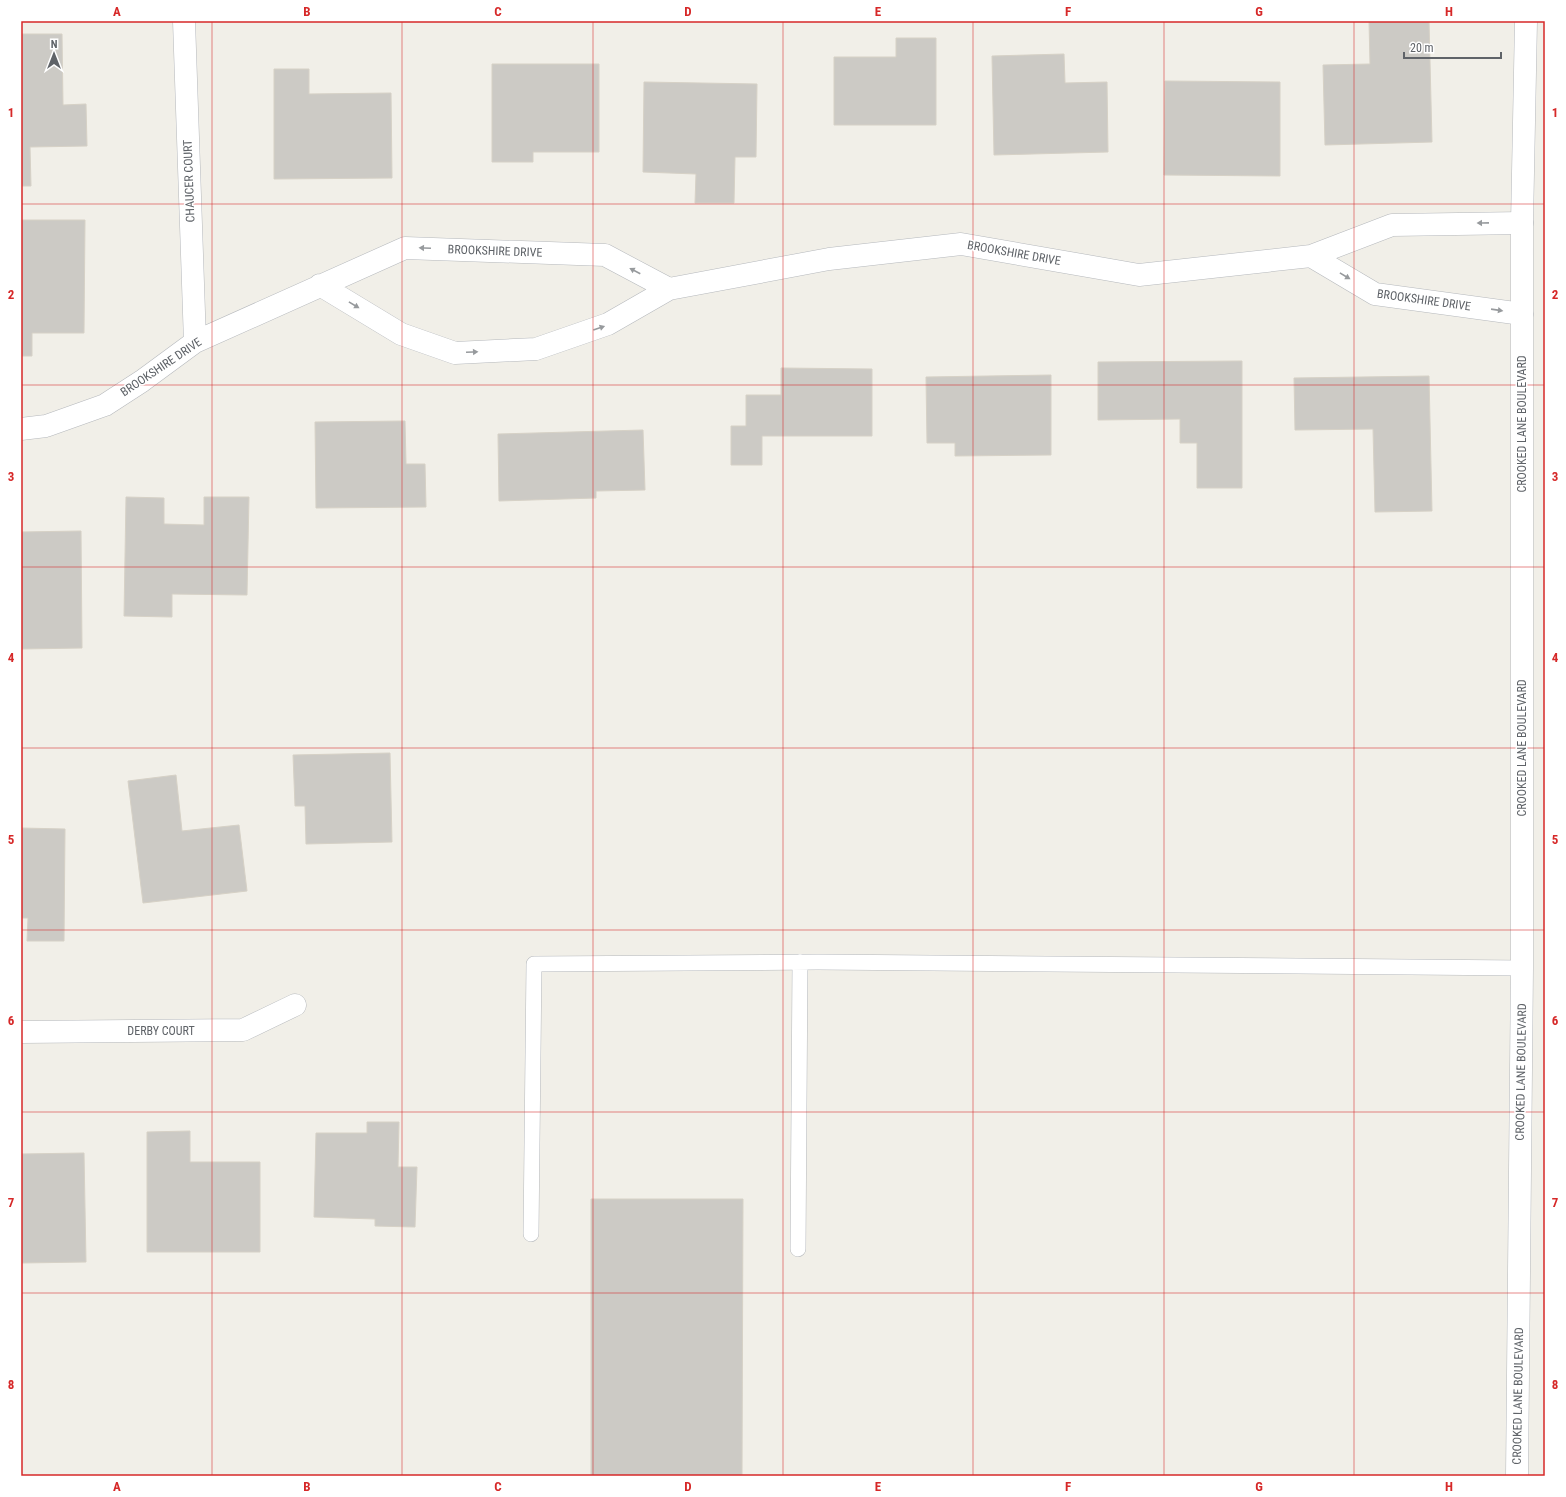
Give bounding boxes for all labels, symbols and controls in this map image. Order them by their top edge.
text: A [113,4,121,19]
text: B [303,4,311,19]
text: C [494,4,502,19]
text: D [684,4,692,19]
text: E [875,4,882,19]
text: F [1065,4,1071,19]
text: G [1255,4,1263,19]
text: H [1445,4,1453,19]
north arrow [34,34,74,74]
scale bar [1404,34,1501,60]
text: N [51,38,58,51]
text: 20 m [1410,41,1434,55]
text: 1 [8,105,14,120]
text: 1 [1552,105,1558,120]
street label: CHAUCER COURT [181,139,197,223]
one-way arrow [1476,220,1489,226]
street label: BROOKSHIRE DRIVE [966,238,1062,268]
street label: BROOKSHIRE DRIVE [448,242,543,260]
one-way arrow [419,245,431,252]
one-way arrow [629,268,641,274]
one-way arrow [1339,273,1351,280]
street label: BROOKSHIRE DRIVE [1376,286,1472,314]
text: 2 [8,287,15,302]
text: 2 [1552,287,1559,302]
one-way arrow [348,302,360,309]
one-way arrow [1491,307,1503,313]
one-way arrow [593,324,605,330]
street label: BROOKSHIRE DRIVE [118,335,204,399]
one-way arrow [466,349,479,355]
street label: CROOKED LANE BOULEVARD [1515,355,1529,493]
text: 3 [8,469,14,484]
text: 3 [1552,469,1558,484]
text: 4 [8,650,15,665]
text: 4 [1552,650,1559,665]
street label: CROOKED LANE BOULEVARD [1515,679,1529,817]
text: 5 [8,832,15,847]
text: 5 [1552,832,1559,847]
street label: CROOKED LANE BOULEVARD [1513,1003,1529,1141]
text: 6 [8,1013,15,1028]
text: 6 [1552,1013,1559,1028]
street label: DERBY COURT [127,1024,195,1038]
text: 7 [8,1195,15,1210]
text: 7 [1552,1195,1559,1210]
street label: CROOKED LANE BOULEVARD [1510,1327,1526,1465]
text: 8 [8,1377,14,1392]
text: 8 [1552,1377,1558,1392]
text: A [113,1479,121,1494]
text: B [303,1479,311,1494]
text: C [494,1479,502,1494]
text: D [684,1479,692,1494]
text: E [875,1479,882,1494]
text: F [1065,1479,1071,1494]
text: G [1255,1479,1263,1494]
text: H [1445,1479,1453,1494]

